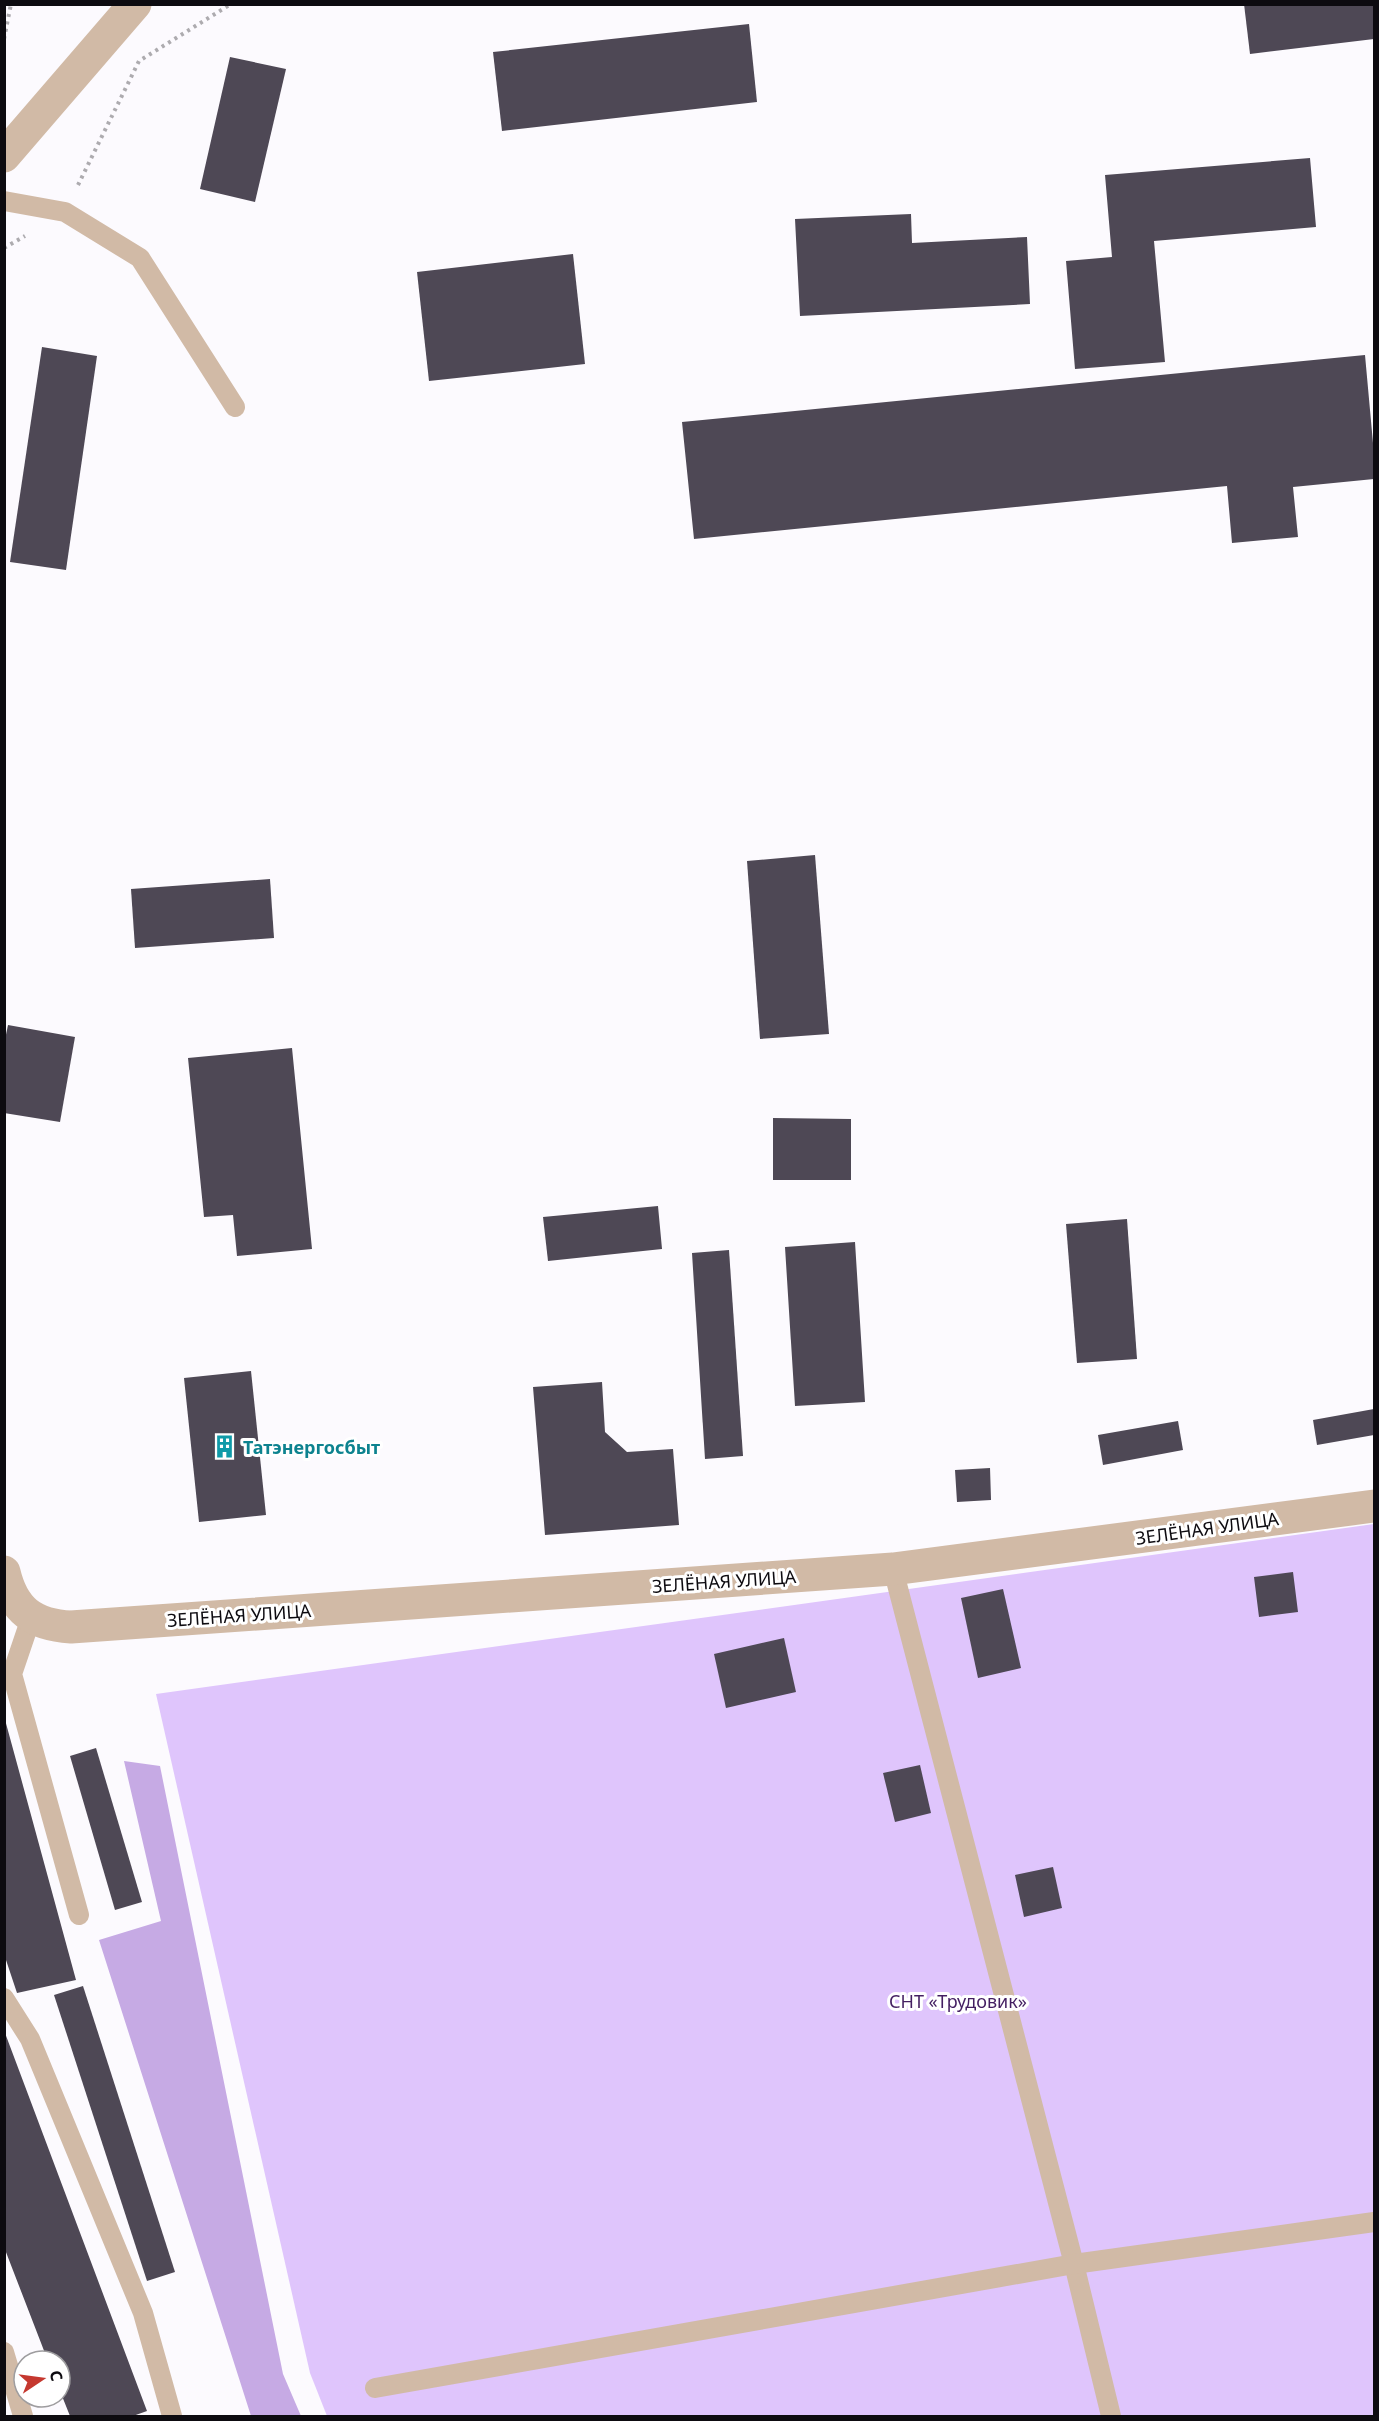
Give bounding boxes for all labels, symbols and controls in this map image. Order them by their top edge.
building icon: Татэнергосбыт [212,1434,238,1460]
place label: Татэнергосбыт [243,1435,380,1459]
street label: ЗЕЛЁНАЯ УЛИЦА [1134,1506,1281,1550]
street label: ЗЕЛЁНАЯ УЛИЦА [651,1564,797,1598]
street label: ЗЕЛЁНАЯ УЛИЦА [166,1598,312,1632]
park label: СНТ «Трудовик» [889,1989,1027,2013]
north arrow [12,2349,72,2409]
text: С [45,2368,68,2383]

